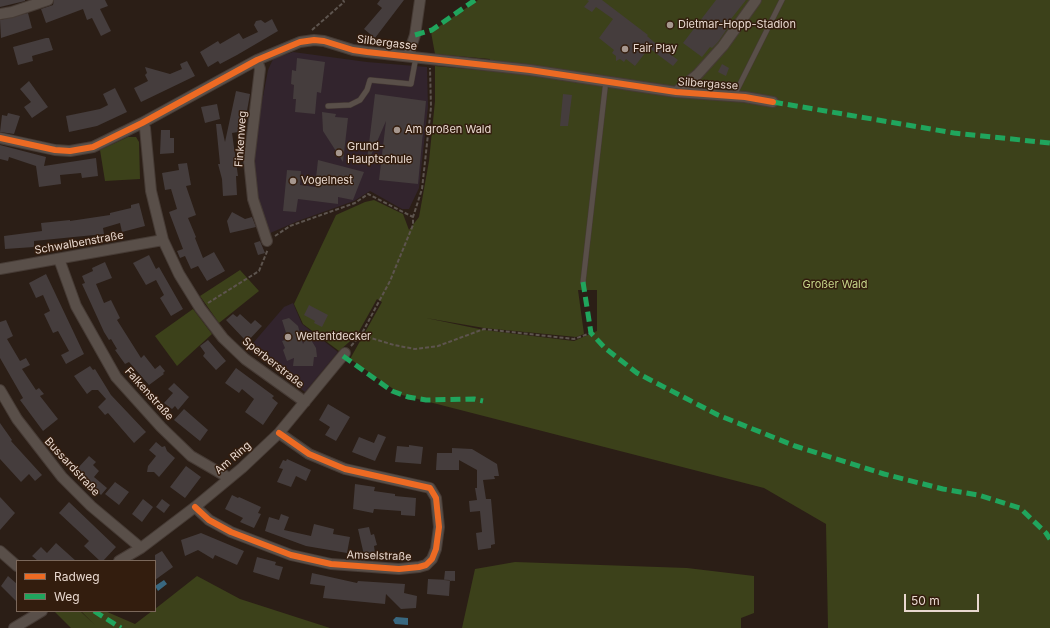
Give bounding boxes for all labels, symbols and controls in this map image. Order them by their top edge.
place label: Dietmar-Hopp-Stadion [678,18,796,32]
marker: Dietmar-Hopp-Stadion [665,20,675,30]
street label: Silbergasse [356,33,418,53]
place label: Fair Play [633,42,677,56]
marker: Fair Play [620,44,630,54]
street label: Silbergasse [677,75,739,93]
street label: Finkenweg [232,110,250,168]
place label: Am großen Wald [405,123,491,137]
marker: Am großen Wald [392,125,402,135]
place label: Grund- Hauptschule [347,140,412,166]
marker: Grund- Hauptschule [334,148,344,158]
place label: Vogelnest [301,174,353,188]
marker: Vogelnest [288,176,298,186]
street label: Schwalbenstraße [33,229,125,257]
park label: Großer Wald [802,278,868,292]
place label: Weltentdecker [296,330,371,344]
marker: Weltentdecker [283,332,293,342]
street label: Sperberstraße [239,335,307,391]
street label: Falkenstraße [122,365,176,423]
street label: Bussardstraße [42,435,102,499]
street label: Am Ring [212,439,254,477]
street label: Amselstraße [346,548,412,564]
legend [16,560,156,612]
text: Radweg [54,569,100,584]
scale bar [906,586,981,612]
text: Weg [54,589,80,604]
text: 50 m [911,593,940,608]

